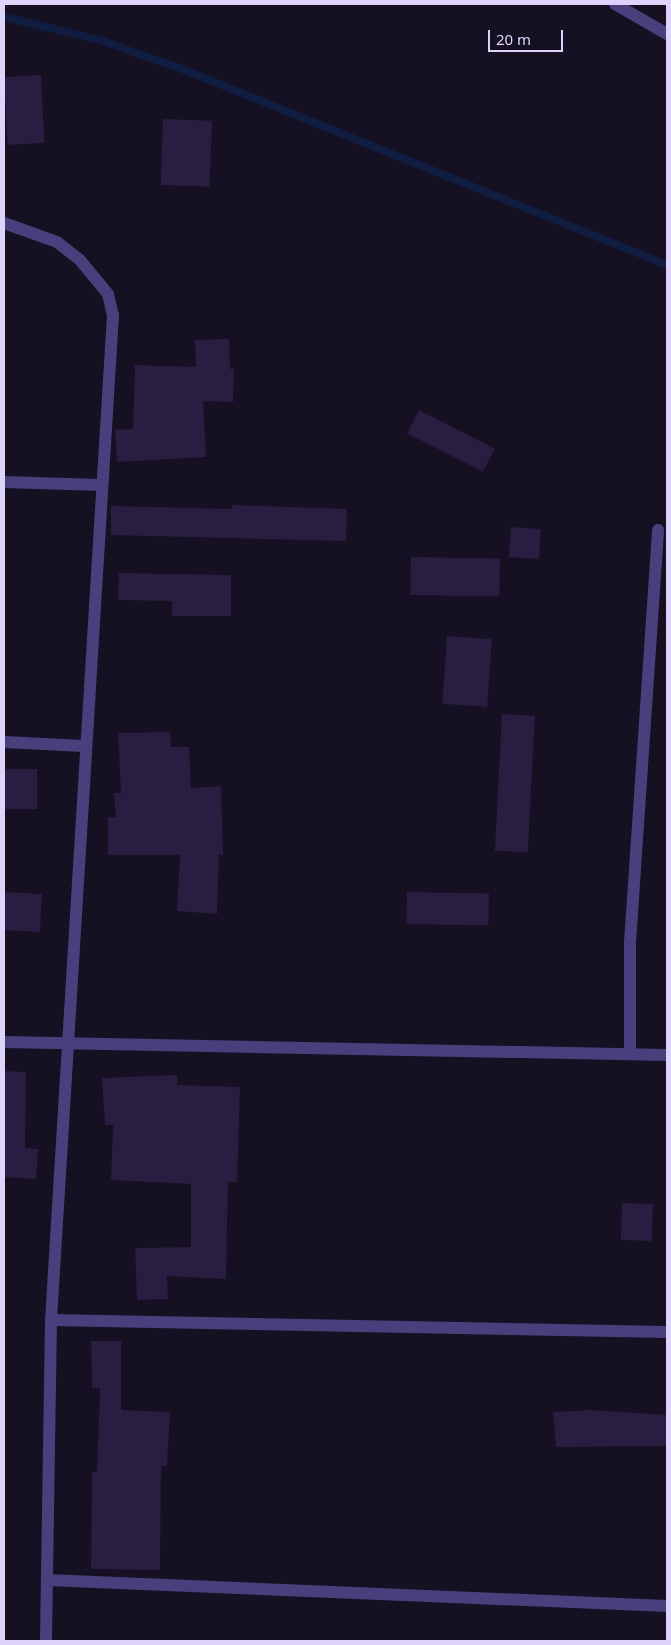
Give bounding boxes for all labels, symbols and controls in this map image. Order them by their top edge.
scale bar [491,20,566,52]
text: 20 m [496,29,531,49]

